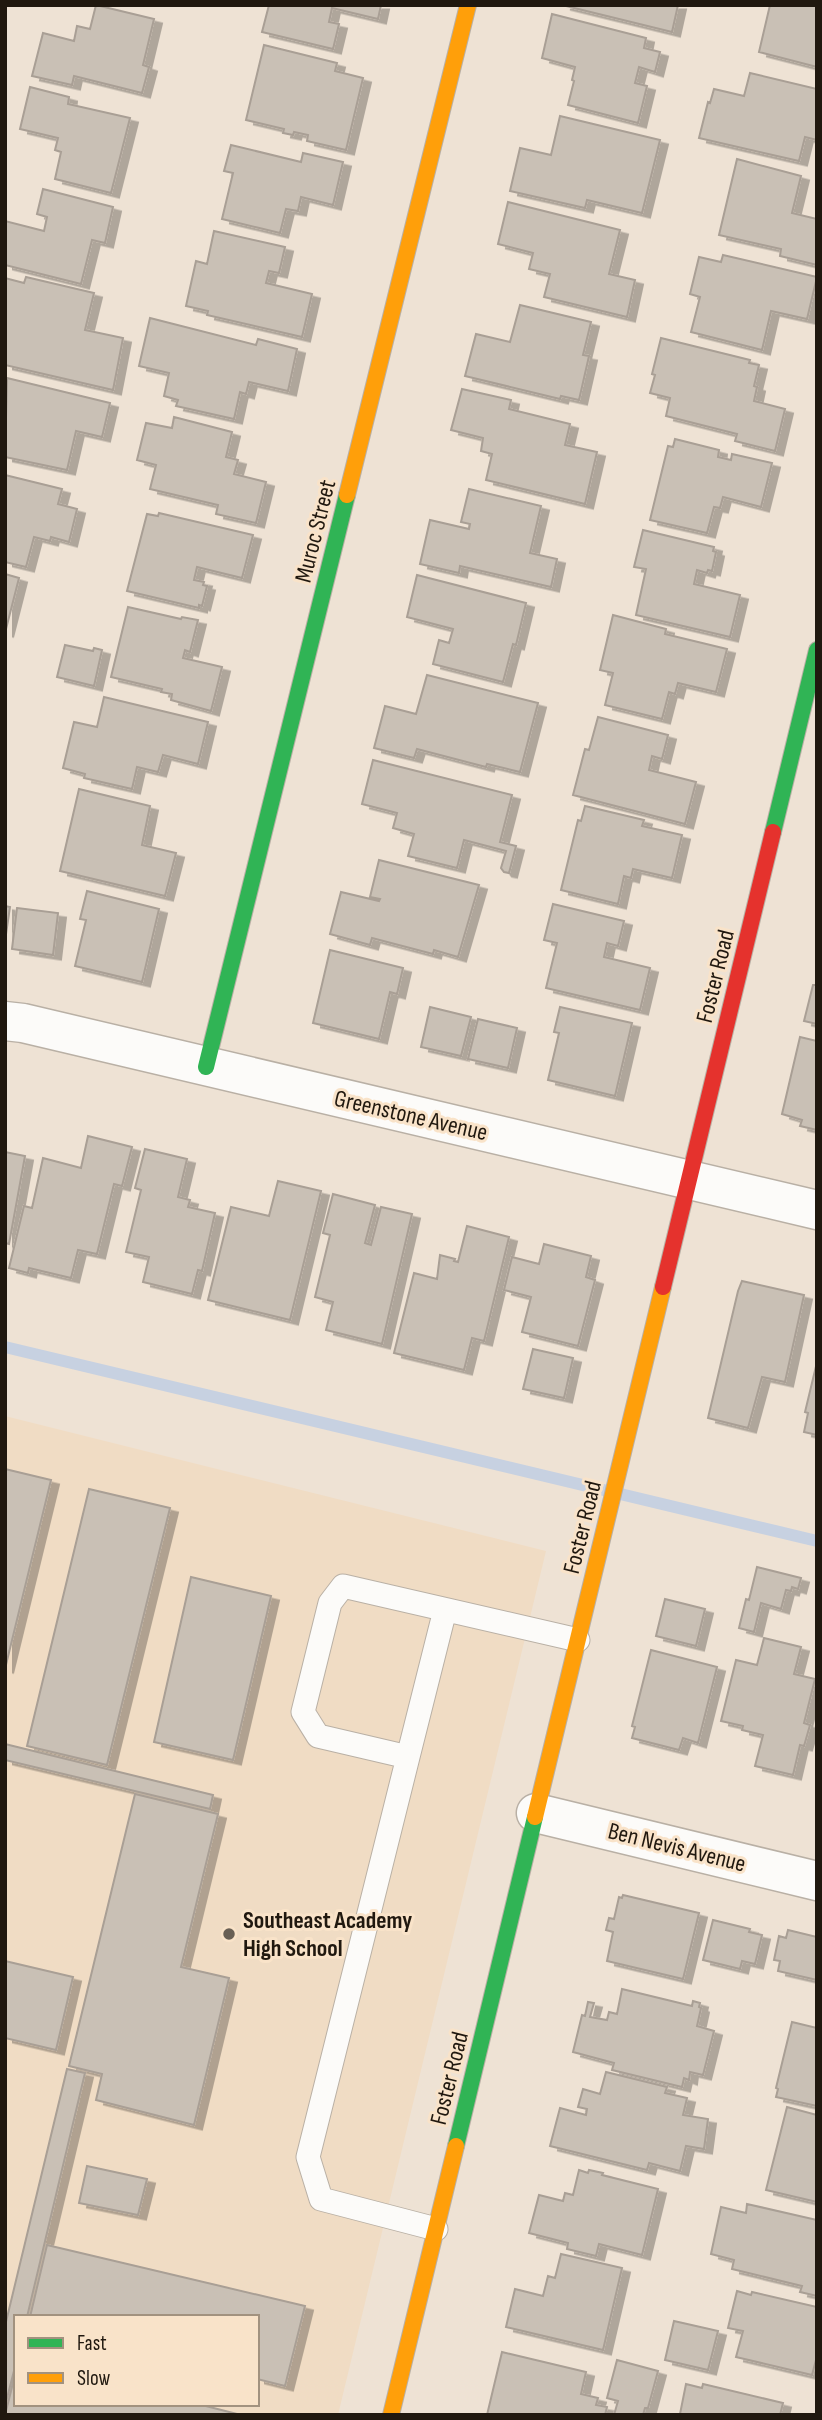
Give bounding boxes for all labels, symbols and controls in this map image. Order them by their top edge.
street label: Muroc Street [289,477,342,585]
street label: Foster Road [690,927,741,1026]
street label: Greenstone Avenue [332,1084,490,1147]
street label: Foster Road [557,1478,608,1577]
street label: Ben Nevis Avenue [605,1816,749,1879]
place label: Southeast Academy High School [243,1906,412,1963]
marker: Southeast Academy High School [221,1926,237,1942]
street label: Foster Road [424,2029,475,2128]
legend [14,2315,259,2406]
text: Fast [77,2331,107,2356]
text: Slow [77,2366,111,2391]

